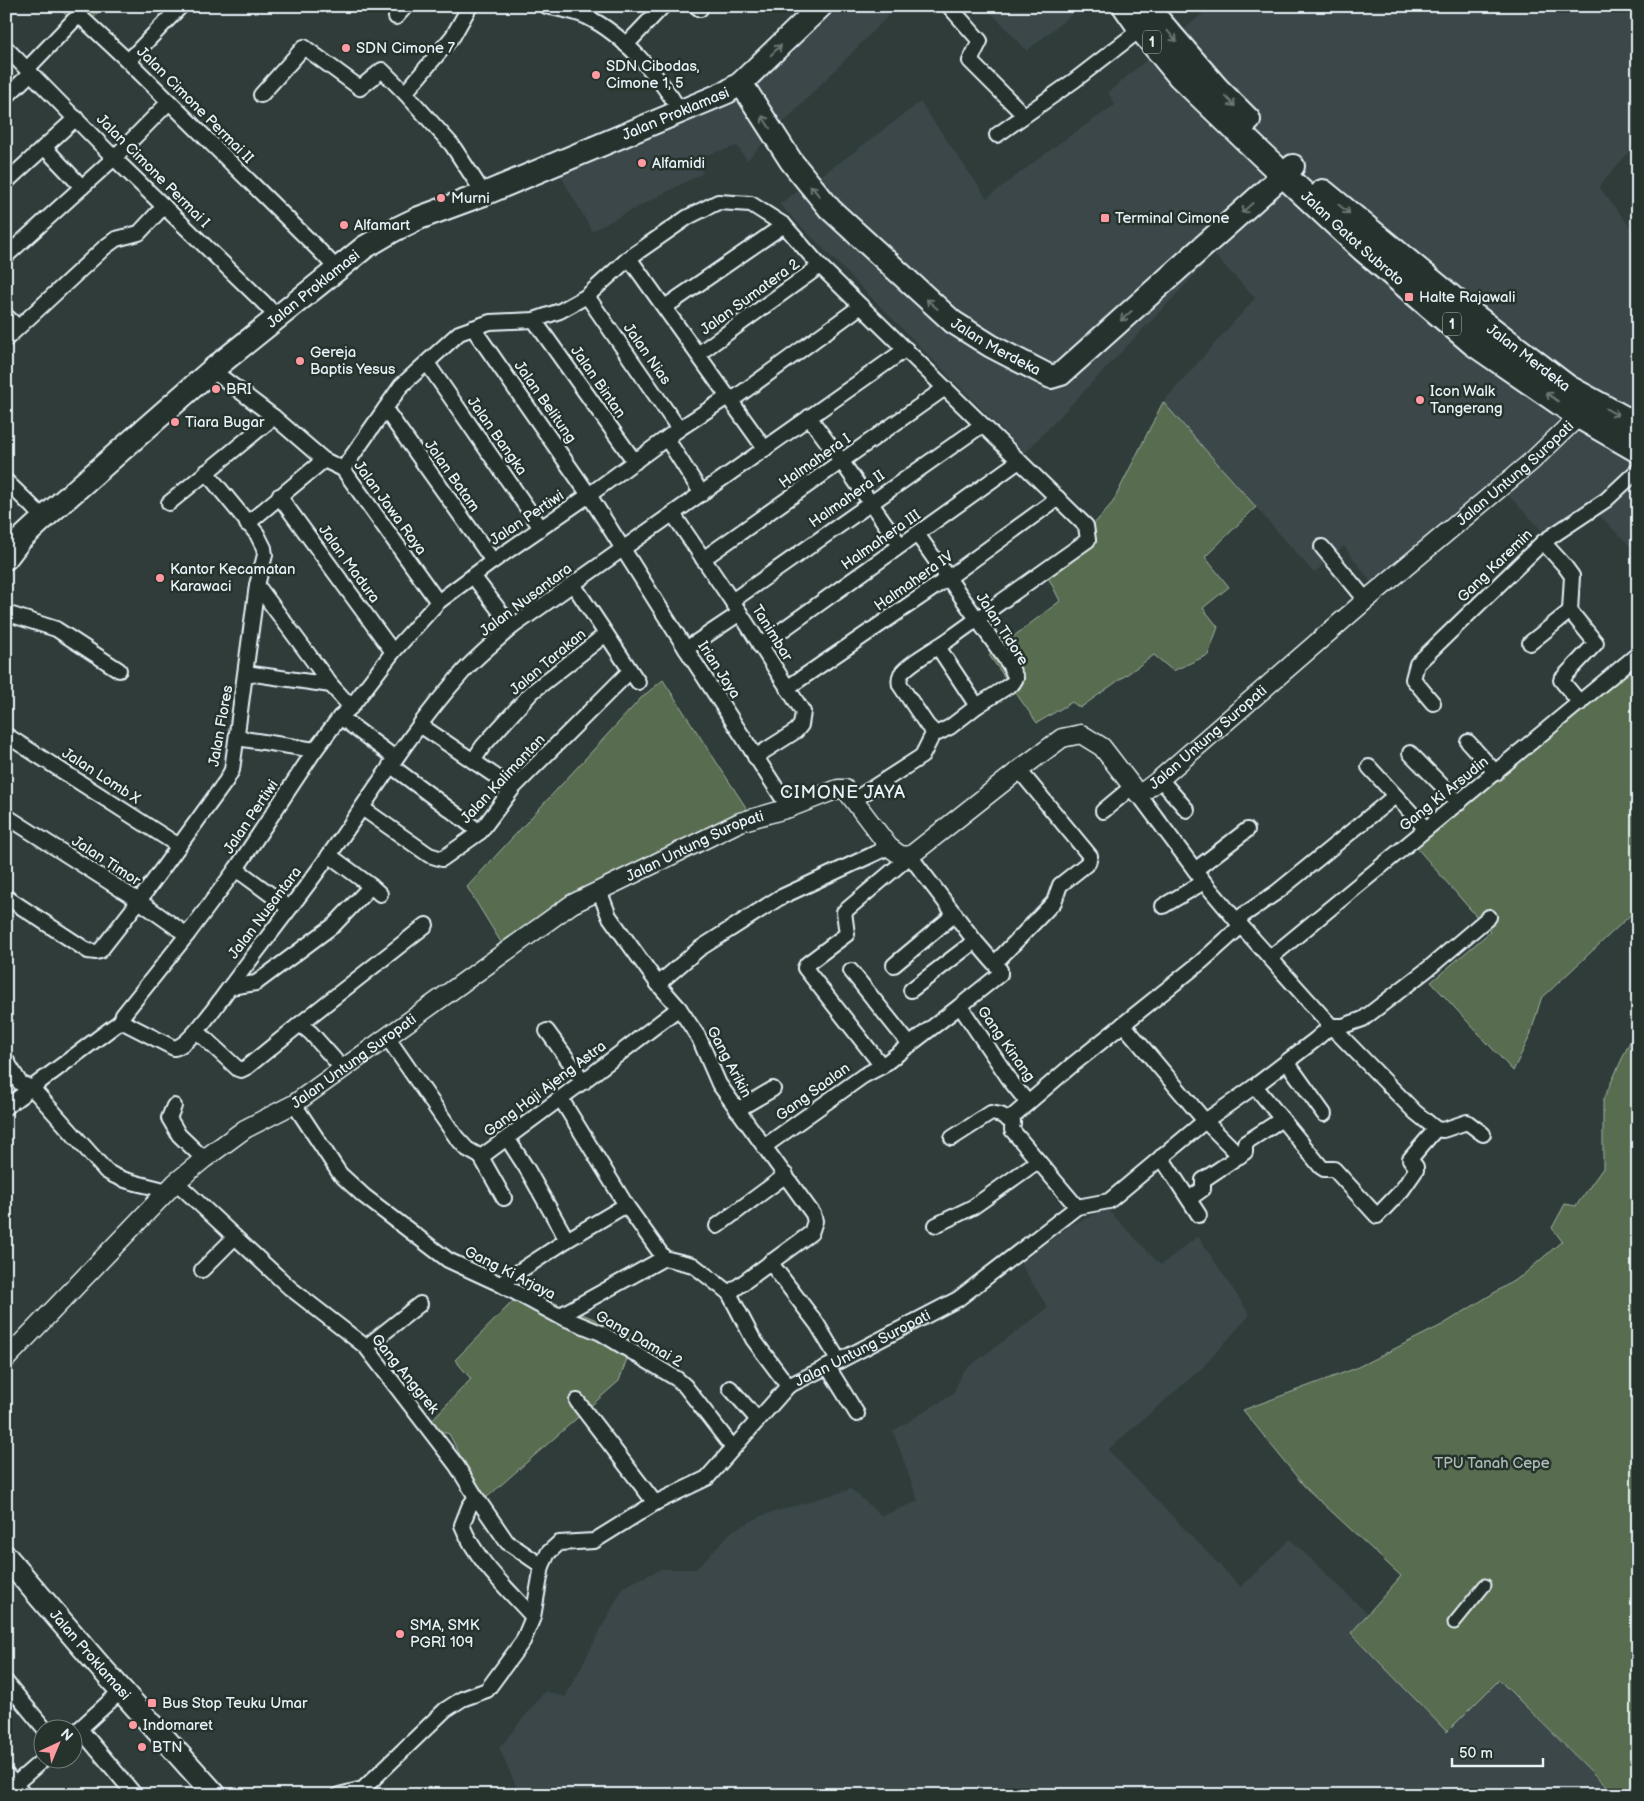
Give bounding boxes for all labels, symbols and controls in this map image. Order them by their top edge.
one-way arrow [1166,29,1177,42]
road number: 1 [1143,31,1161,54]
place label: SDN Cimone 7 [356,39,455,58]
marker: SDN Cimone 7 [340,42,352,54]
street label: Jalan Cimone Permai II [133,43,258,168]
one-way arrow [770,44,783,56]
place label: SDN Cibodas, Cimone 1, 5 [606,57,700,93]
marker: SDN Cibodas, Cimone 1, 5 [590,69,602,81]
street label: Jalan Proklamasi [619,83,732,144]
one-way arrow [1223,95,1236,107]
street label: Jalan Cimone Permai I [92,110,214,232]
one-way arrow [761,116,771,130]
place label: Alfamidi [652,154,705,173]
marker: Alfamidi [636,157,648,169]
one-way arrow [810,185,821,198]
street label: Jalan Gatot Subroto [1297,187,1408,290]
place label: Murni [451,189,490,208]
marker: Murni [435,192,447,204]
one-way arrow [1241,202,1254,214]
one-way arrow [1337,203,1350,214]
place label: Terminal Cimone [1115,209,1230,228]
marker: Terminal Cimone [1099,212,1111,224]
place label: Alfamart [354,216,411,235]
marker: Alfamart [338,219,350,231]
street label: Jalan Proklamasi [263,245,364,332]
street label: Jalan Sumatera 2 [697,255,803,339]
place label: Halte Rajawali [1419,288,1515,307]
marker: Halte Rajawali [1403,291,1415,303]
one-way arrow [926,298,939,309]
one-way arrow [1120,310,1133,322]
road number: 1 [1443,312,1461,336]
street label: Jalan Merdeka [947,314,1044,380]
street label: Jalan Nias [619,319,675,389]
street label: Jalan Merdeka [1483,320,1574,396]
street label: Jalan Bintan [566,342,630,422]
place label: Gereja Baptis Yesus [310,343,396,379]
marker: Gereja Baptis Yesus [294,355,306,367]
street label: Jalan Belitung [510,357,580,447]
place label: BRI [226,380,252,399]
place label: Icon Walk Tangerang [1430,382,1503,418]
marker: BRI [210,383,222,395]
one-way arrow [1545,392,1559,402]
street label: Jalan Bangka [463,393,531,479]
marker: Icon Walk Tangerang [1414,394,1426,406]
one-way arrow [1605,407,1620,417]
place label: Tiara Bugar [185,413,265,432]
marker: Tiara Bugar [169,416,181,428]
street label: Jalan Untung Suropati [1452,417,1578,530]
street label: Halmahera I [775,429,855,493]
street label: Jalan Batam [420,436,484,516]
street label: Jalan Jawa Raya [349,457,431,559]
street label: Halmahera II [806,466,889,532]
street label: Jalan Pertiwi [486,486,568,550]
street label: Halmahera III [838,505,925,574]
street label: Jalan Madura [314,521,384,607]
street label: Gang Karemin [1453,525,1537,607]
street label: Halmahera IV [871,546,958,615]
street label: Jalan Nusantara [476,559,576,641]
place label: Kantor Kecamatan Karawaci [170,560,295,596]
marker: Kantor Kecamatan Karawaci [154,572,166,584]
street label: Jalan Tidore [971,589,1033,669]
street label: Tanimbar [747,601,797,665]
street label: Jalan Tarakan [506,625,590,699]
street label: Irian Jaya [693,638,745,702]
street label: Jalan Untung Suropati [1145,681,1271,793]
street label: Jalan Flores [204,683,238,768]
street label: Jalan Kalimantan [457,730,549,828]
street label: Jalan Lomb X [58,744,144,809]
street label: Gang Ki Arsudin [1396,752,1492,836]
street label: Jalan Pertiwi [219,776,283,858]
district label: CIMONE JAYA [780,782,906,803]
street label: Jalan Untung Suropati [623,806,766,886]
street label: Jalan Timor [68,832,144,891]
street label: Jalan Nusantara [224,863,306,963]
street label: Gang Kinang [973,1002,1039,1086]
street label: Jalan Untung Suropati [287,1010,420,1113]
street label: Gang Arikin [702,1023,756,1101]
street label: Gang Haji Ajeng Astra [480,1037,610,1141]
street label: Gang Saalan [772,1059,854,1125]
street label: Gang Ki Arjaya [461,1242,559,1304]
street label: Gang Damai 2 [592,1306,686,1372]
street label: Jalan Untung Suropati [792,1306,934,1391]
street label: Gang Anggrek [367,1330,443,1418]
park label: TPU Tanah Cepe [1434,1454,1550,1473]
street label: Jalan Proklamasi [46,1605,135,1704]
place label: SMA, SMK PGRI 109 [410,1616,480,1652]
marker: SMA, SMK PGRI 109 [394,1628,406,1640]
place label: Bus Stop Teuku Umar [162,1694,308,1713]
marker: Bus Stop Teuku Umar [146,1697,158,1709]
place label: Indomaret [143,1716,213,1735]
north arrow [32,1718,82,1768]
marker: Indomaret [127,1719,139,1731]
text: N [57,1725,76,1745]
scale bar [1452,1736,1543,1768]
place label: BTN [152,1738,183,1757]
marker: BTN [136,1741,148,1753]
text: 50 m [1459,1744,1493,1763]

